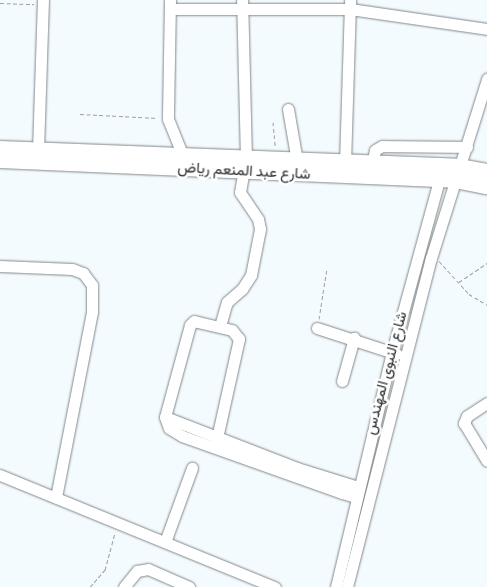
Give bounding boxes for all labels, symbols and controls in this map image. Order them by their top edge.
street label: شارع عبد المنعم رياض [177,159,311,183]
street label: شارع النبوى المهندس [361,309,411,437]

